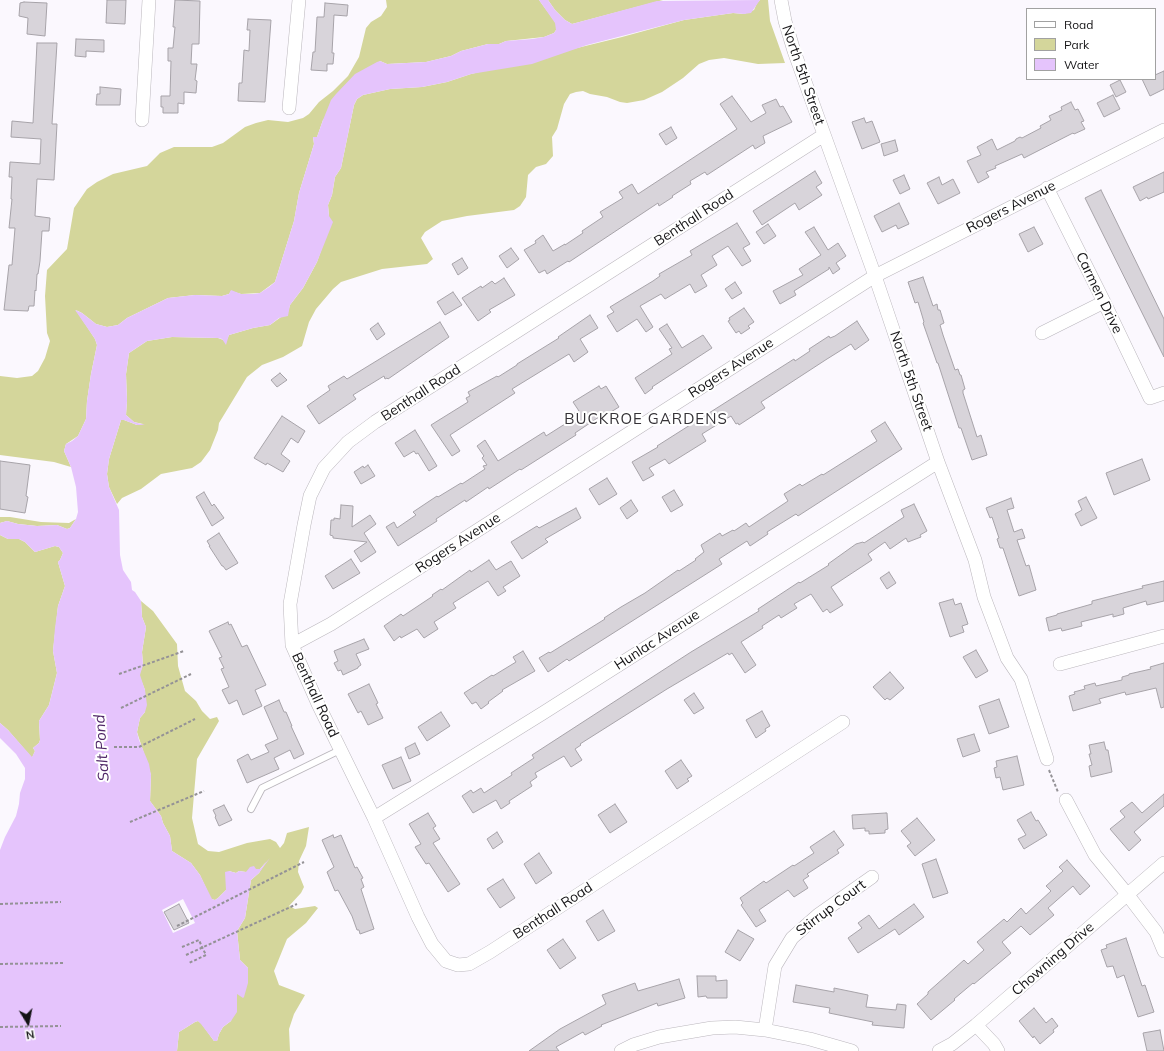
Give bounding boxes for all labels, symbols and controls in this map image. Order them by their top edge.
legend [1026,8,1156,80]
text: Road [1064,17,1093,32]
street label: North 5th Street [778,23,828,127]
text: Park [1064,37,1089,52]
text: Water [1064,57,1099,72]
street label: Rogers Avenue [964,177,1058,237]
street label: Benthall Road [651,186,737,250]
street label: Carmen Drive [1072,250,1126,336]
street label: North 5th Street [886,329,936,433]
street label: Rogers Avenue [685,334,777,402]
street label: Benthall Road [378,361,464,425]
district label: BUCKROE GARDENS [564,410,728,428]
street label: Rogers Avenue [412,509,504,577]
street label: Hunlac Avenue [611,606,703,674]
street label: Benthall Road [288,650,342,740]
water label: Salt Pond [91,714,113,782]
street label: Stirrup Court [793,876,869,940]
street label: Benthall Road [510,879,596,943]
street label: Chowning Drive [1008,919,1098,999]
north arrow [8,1003,48,1043]
text: N [25,1027,35,1042]

